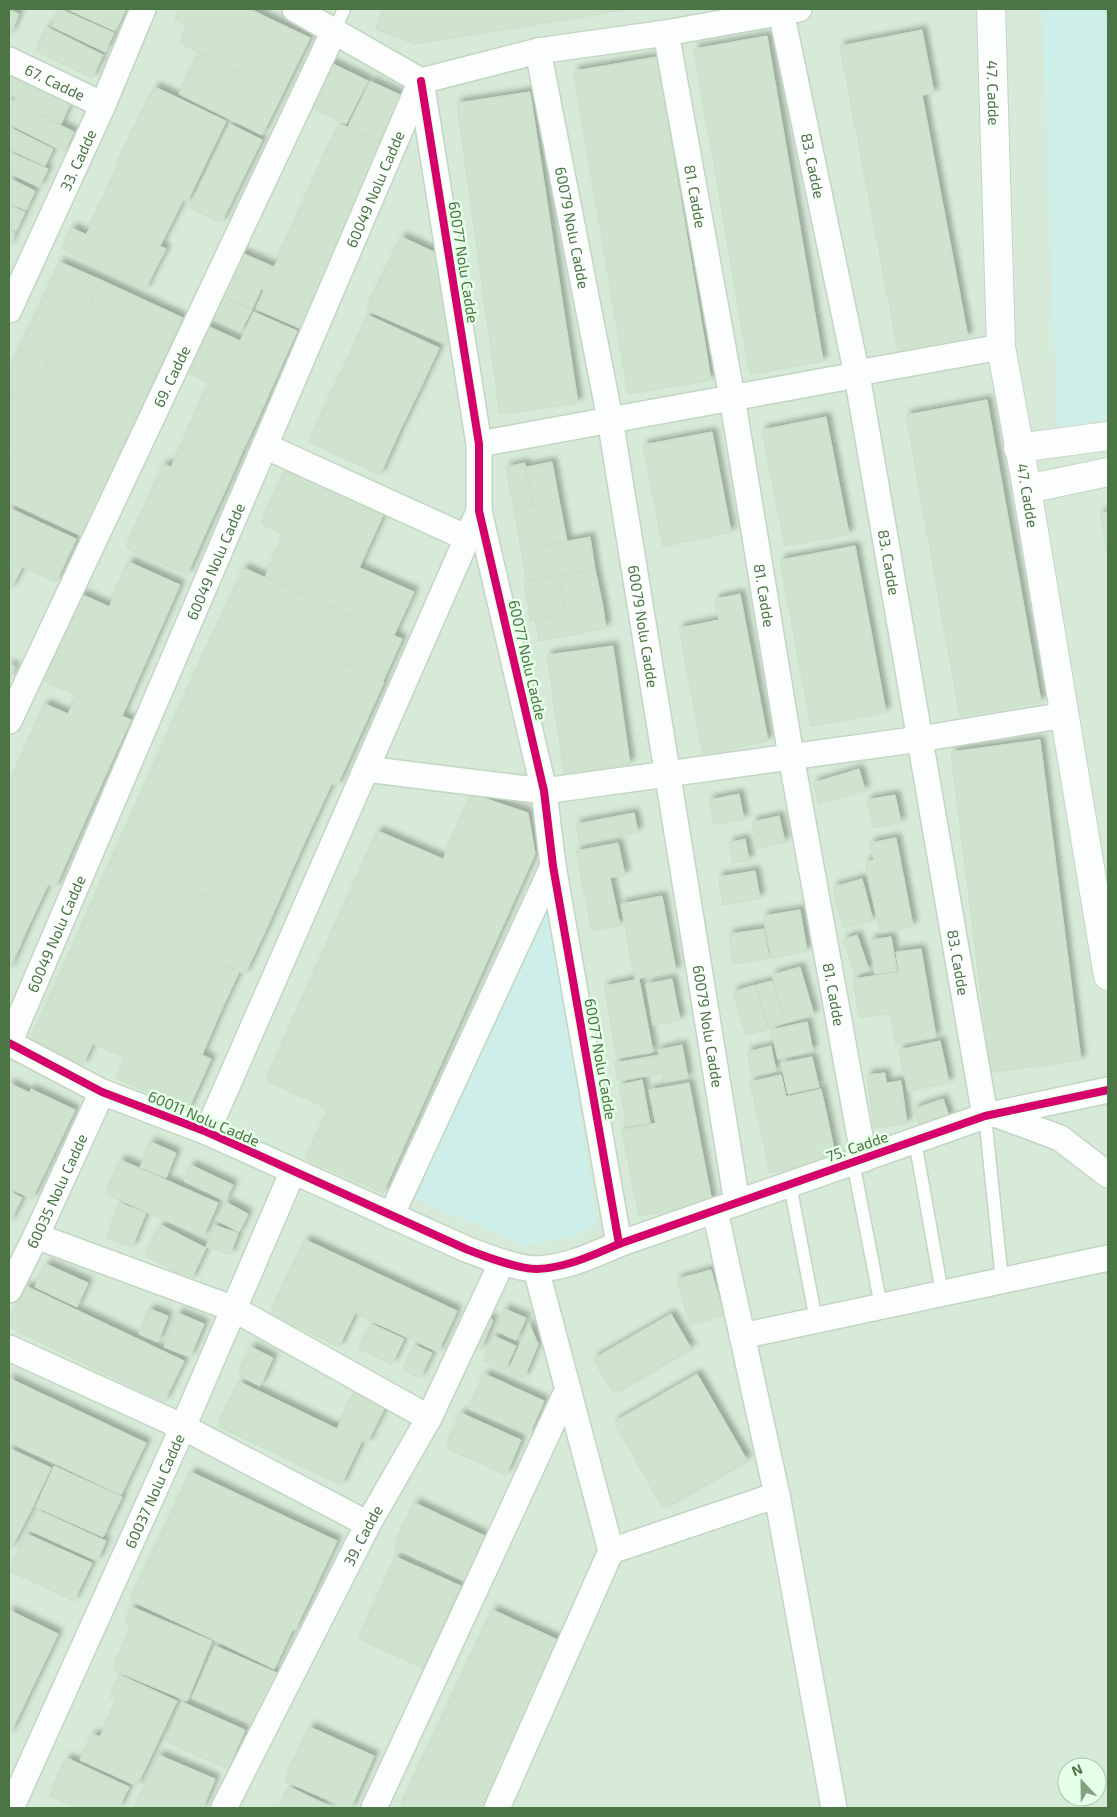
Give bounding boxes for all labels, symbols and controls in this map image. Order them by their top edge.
street label: 67. Cadde [22,60,88,104]
street label: 47. Cadde [984,60,1003,126]
street label: 33. Cadde [56,126,100,194]
street label: 60049 Nolu Cadde [342,128,408,250]
street label: 83. Cadde [798,131,829,200]
street label: 81. Cadde [681,163,710,229]
street label: 60079 Nolu Cadde [552,165,593,290]
street label: 60077 Nolu Cadde [446,200,482,324]
street label: 69. Cadde [149,343,194,410]
street label: 47. Cadde [1013,462,1042,529]
street label: 60049 Nolu Cadde [182,500,248,623]
street label: 83. Cadde [875,528,904,597]
street label: 81. Cadde [751,562,779,628]
street label: 60079 Nolu Cadde [625,564,662,689]
street label: 60077 Nolu Cadde [505,598,551,722]
street label: 60049 Nolu Cadde [23,872,89,995]
street label: 83. Cadde [944,928,973,997]
street label: 81. Cadde [820,961,849,1027]
street label: 60079 Nolu Cadde [690,964,727,1089]
street label: 60077 Nolu Cadde [581,997,621,1121]
street label: 60011 Nolu Cadde [146,1086,262,1150]
street label: 75. Cadde [824,1127,890,1165]
street label: 60035 Nolu Cadde [22,1131,91,1251]
street label: 60037 Nolu Cadde [121,1431,188,1551]
street label: 39. Cadde [339,1502,386,1569]
north arrow [1057,1757,1107,1807]
text: N [1069,1760,1085,1779]

